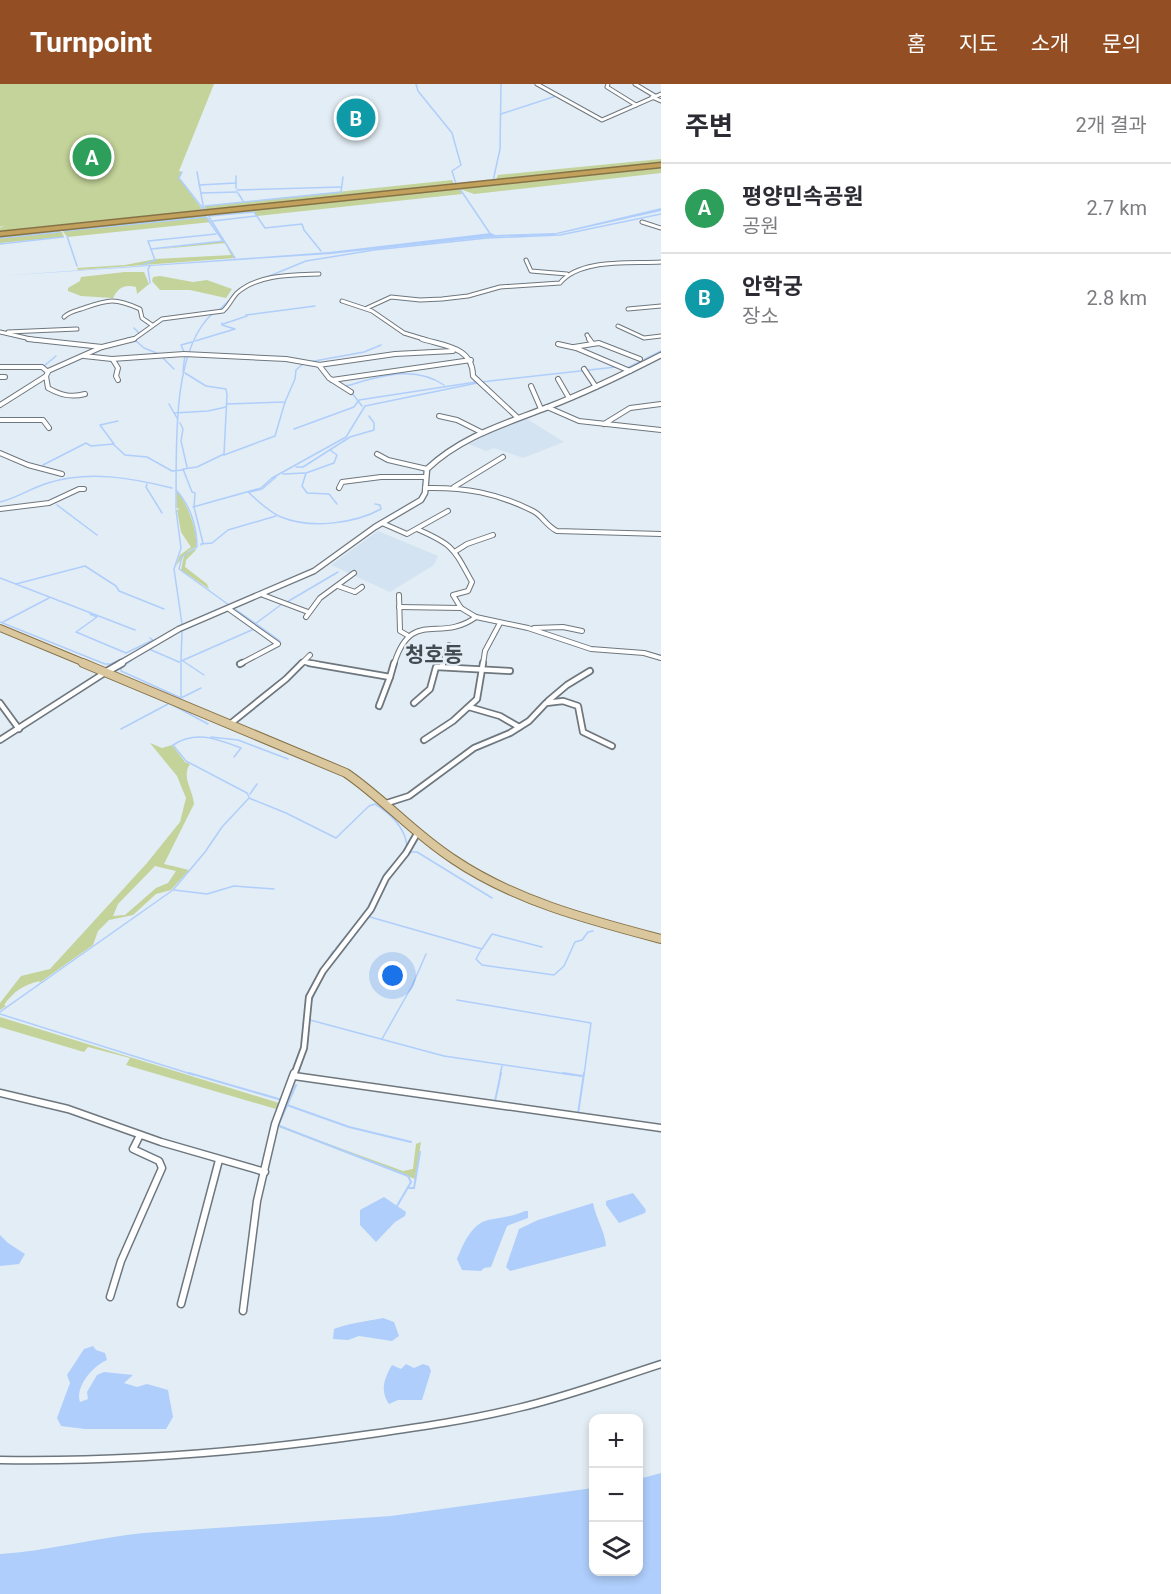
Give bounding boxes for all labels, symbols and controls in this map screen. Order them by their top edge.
text: Turnpoint [30,26,152,59]
text: 홈 [907,32,926,56]
text: 지도 [959,32,998,56]
text: 소개 [1031,32,1069,56]
text: 문의 [1102,32,1141,56]
pin: B [336,96,376,141]
text: 주변 [685,111,733,141]
text: 2개 결과 [1076,113,1147,137]
pin: A [72,134,112,180]
text: 평양민속공원 [742,184,863,209]
text: A [698,196,711,220]
text: 2.7 km [1087,196,1147,220]
text: 공원 [742,214,779,238]
text: 안학궁 [742,274,803,299]
text: B [698,286,711,310]
text: 2.8 km [1087,286,1147,310]
text: 장소 [742,304,779,328]
district label: 청호동 [405,643,463,667]
your location [378,961,407,990]
map controls [589,1414,643,1576]
button: + [589,1414,643,1468]
button: − [589,1468,643,1522]
button: layers [589,1522,643,1576]

